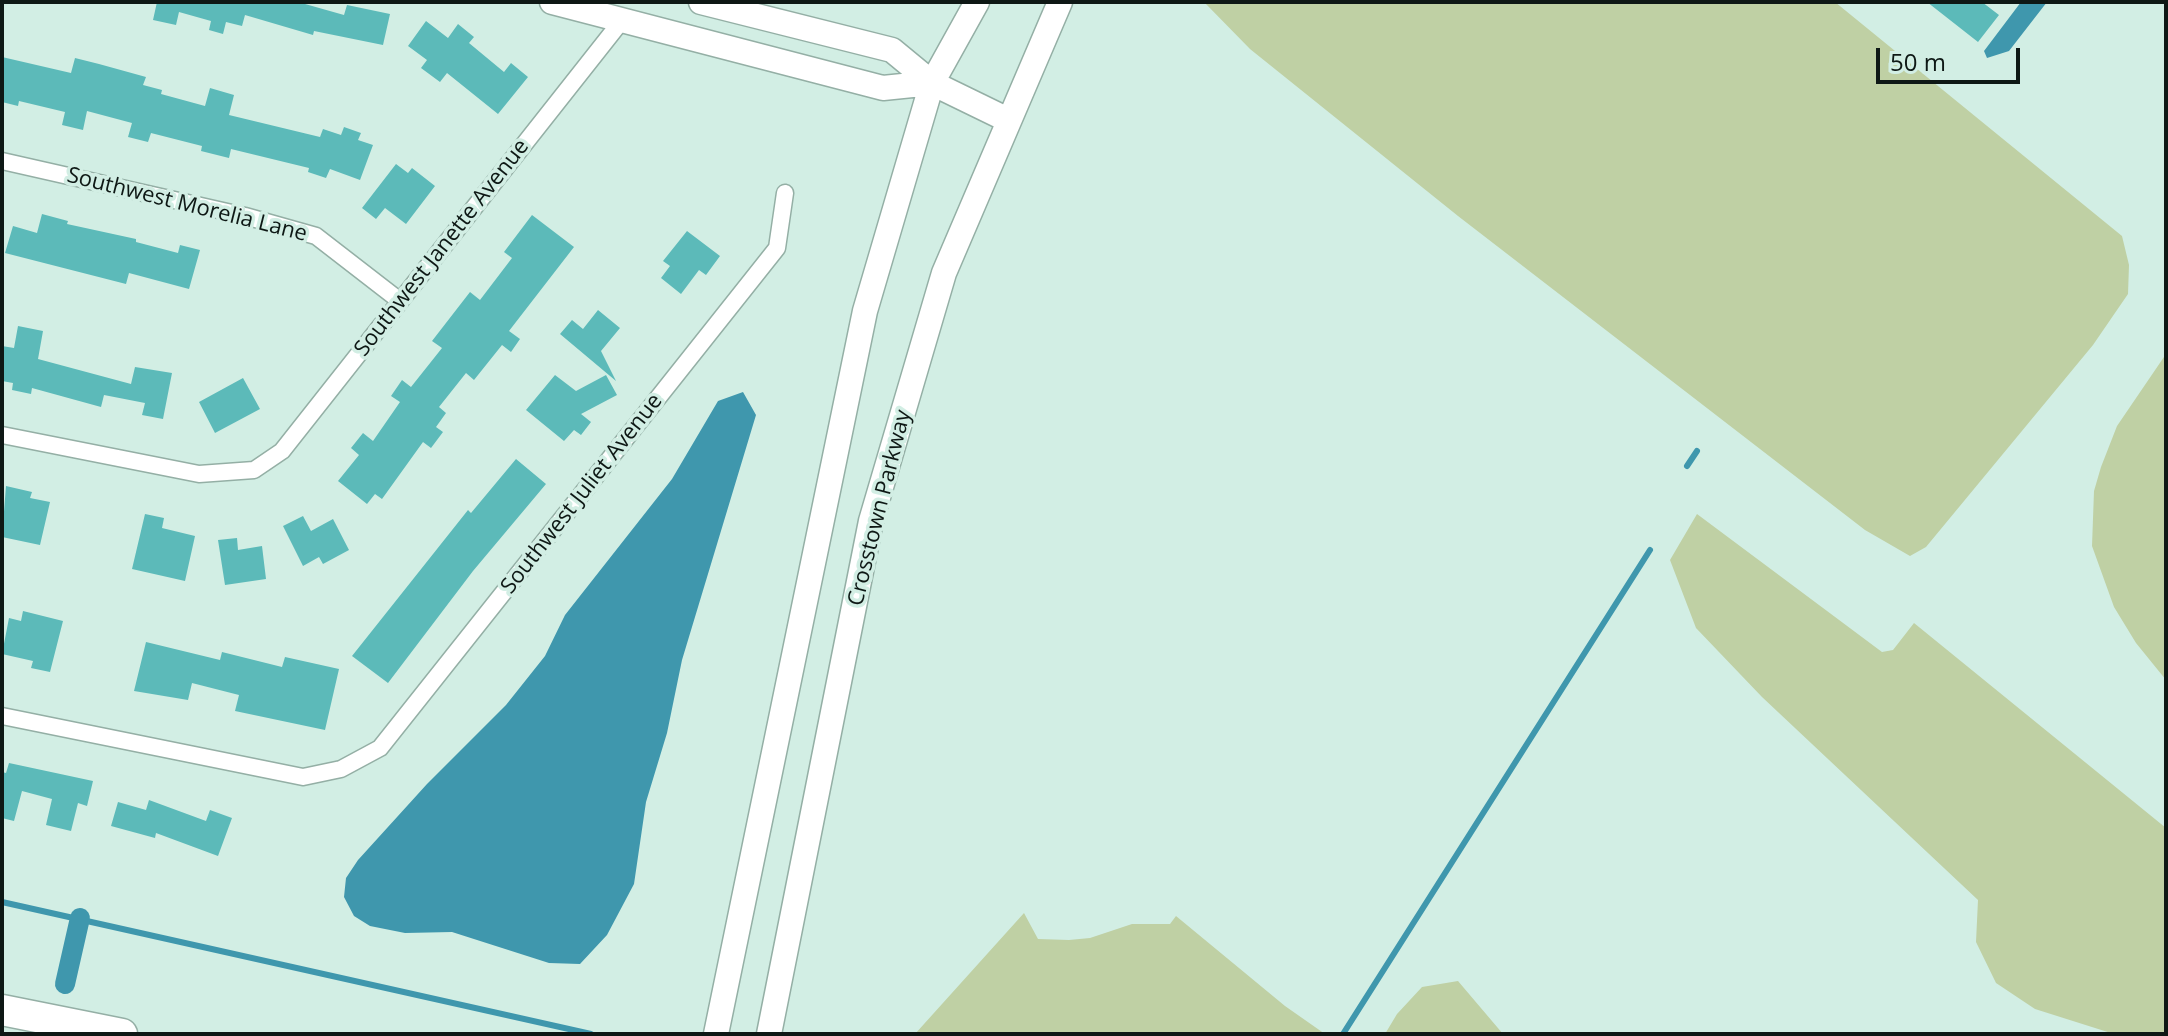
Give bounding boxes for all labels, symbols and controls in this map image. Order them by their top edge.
scale bar [1880,32,2024,82]
text: 50 m [1890,45,1946,78]
street label: Southwest Janette Avenue [349,134,535,362]
street label: Southwest Morelia Lane [64,162,310,248]
street label: Southwest Juliet Avenue [496,389,668,599]
street label: Crosstown Parkway [843,407,917,609]

